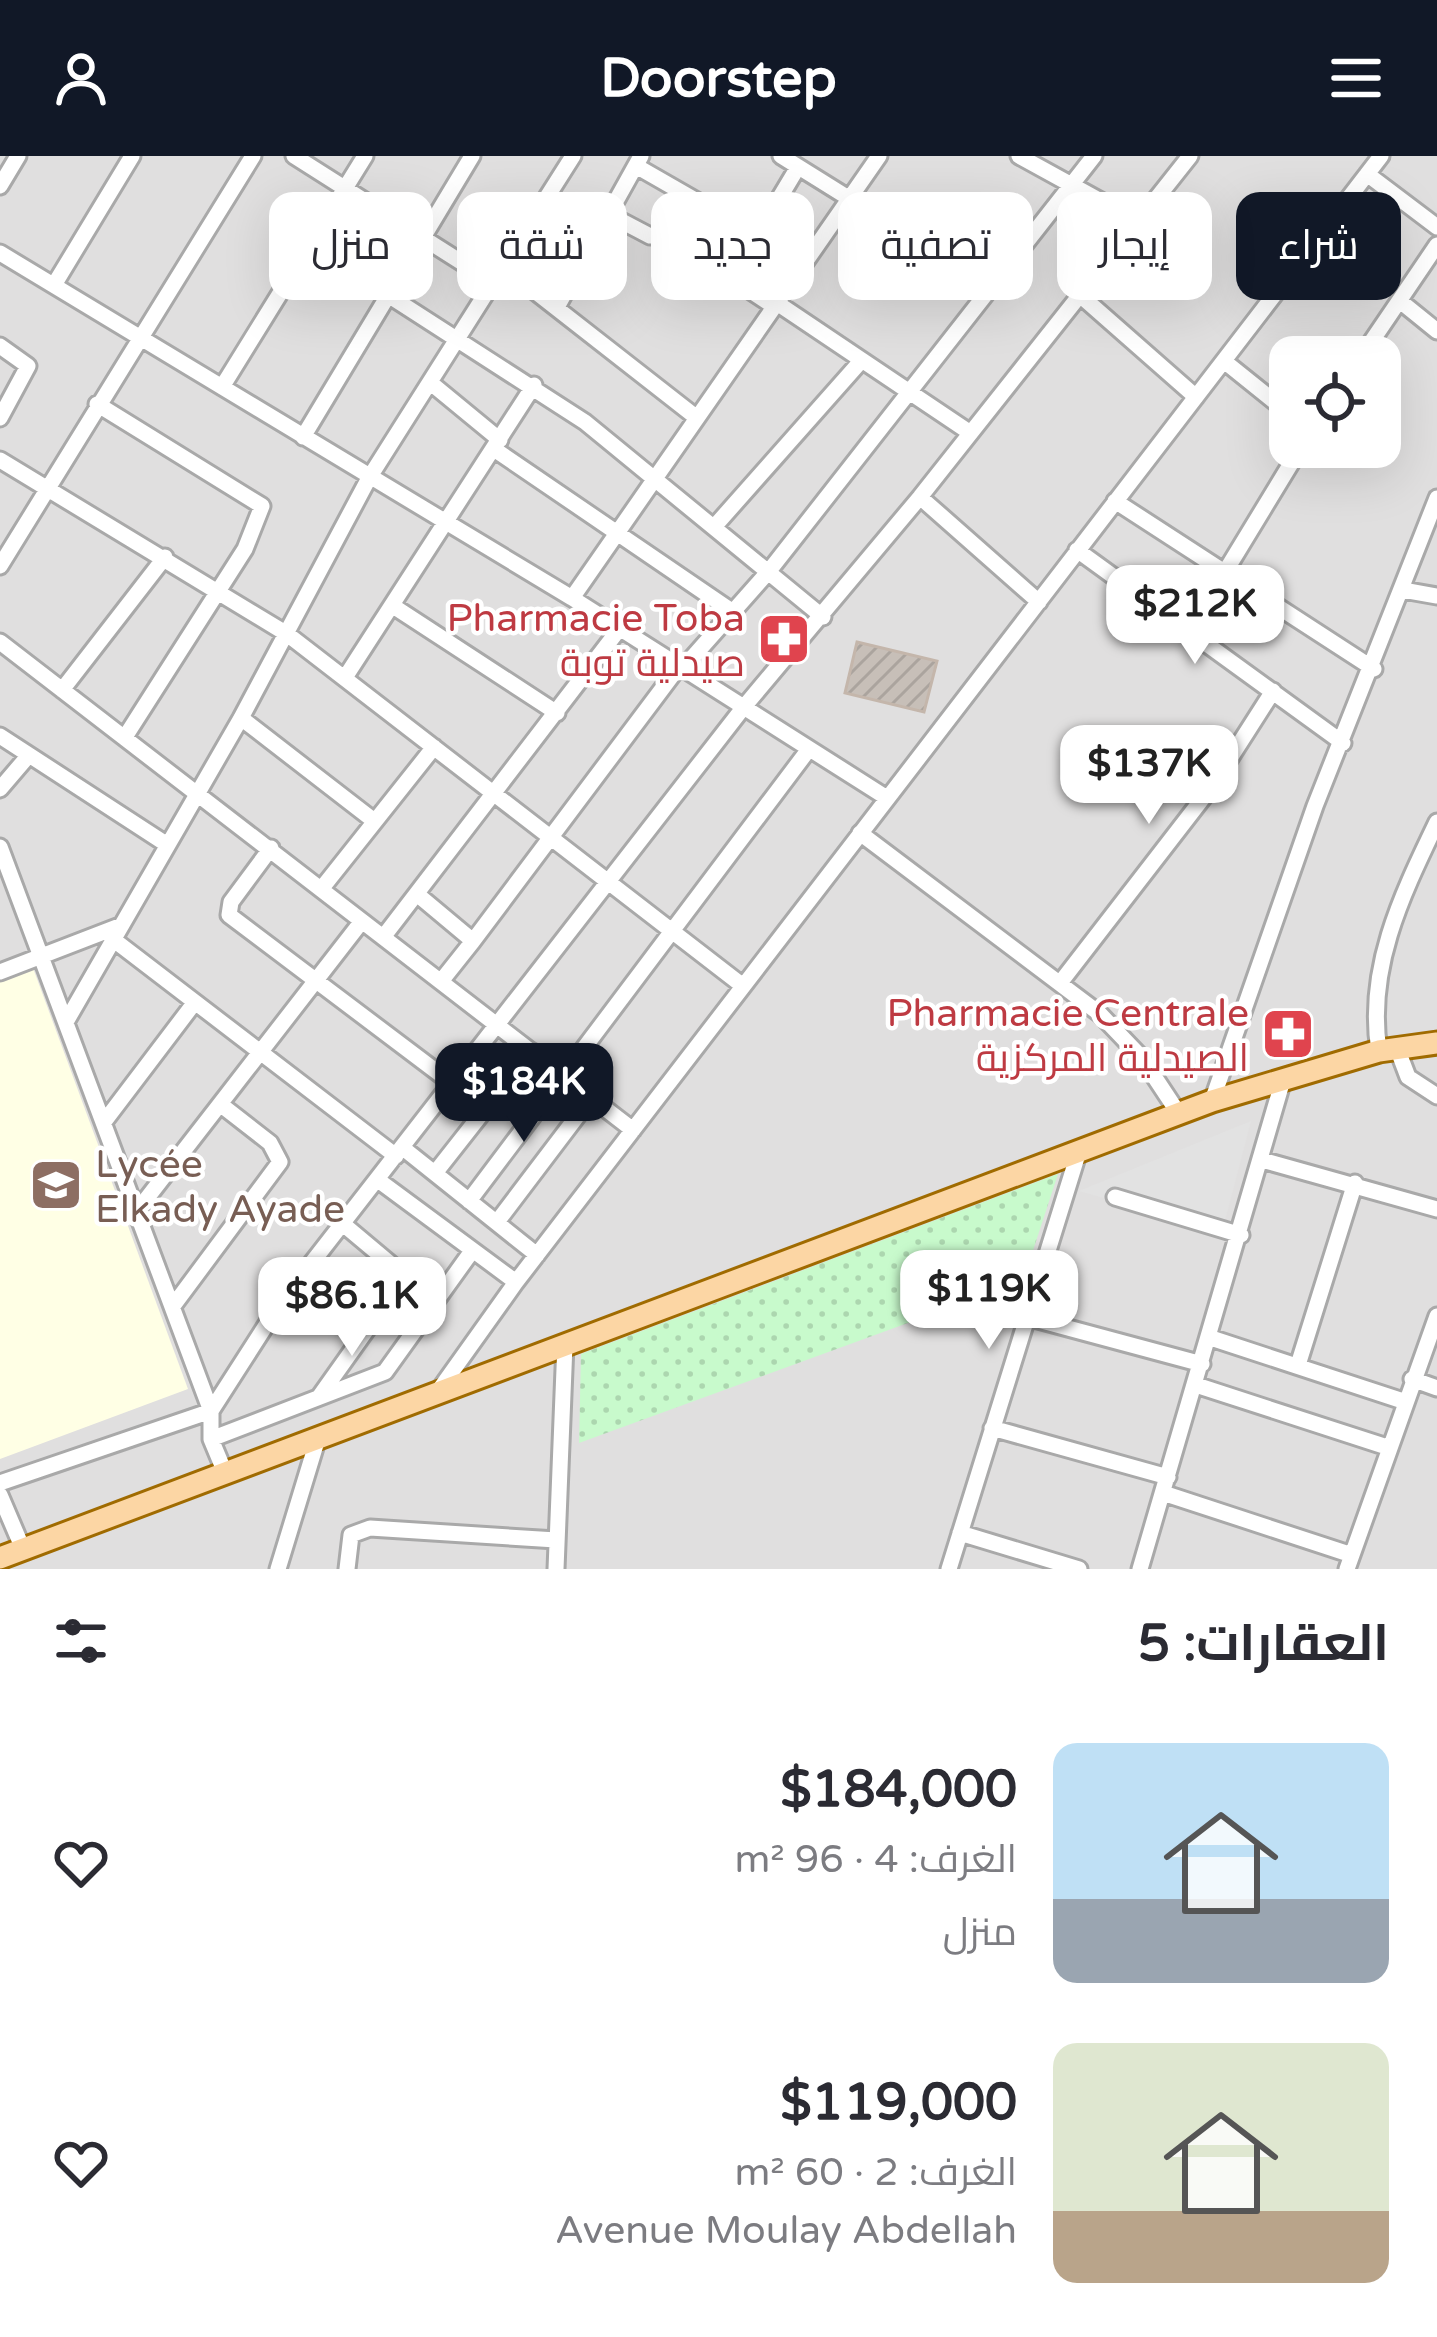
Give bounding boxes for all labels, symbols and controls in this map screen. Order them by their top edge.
icon: person [48,45,114,111]
icon: menu [1323,45,1389,111]
text: Doorstep [600,46,837,111]
chip: منزل [269,192,433,300]
chip: شقة [457,192,627,300]
chip: جديد [651,192,814,300]
chip: تصفية [838,192,1033,300]
chip: إيجار [1057,192,1212,300]
chip: شراء [1236,192,1401,300]
map controls [1269,336,1401,468]
button: locate [1269,336,1401,468]
pin: $212K [1111,565,1279,667]
text: $212K [1133,580,1257,627]
place label: Pharmacie Toba صيدلية توبة [446,595,745,687]
pharmacy icon: Pharmacie Toba صيدلية توبة [756,611,812,667]
pin: $137K [1065,725,1233,827]
text: $137K [1087,740,1211,787]
place label: Pharmacie Centrale الصيدلية المركزية [887,990,1249,1082]
pharmacy icon: Pharmacie Centrale الصيدلية المركزية [1260,1006,1316,1062]
pin: $184K [440,1043,608,1145]
text: $184K [462,1058,586,1105]
place label: Lycée Elkady Ayade [95,1141,345,1233]
school or university icon: Lycée Elkady Ayade [28,1157,84,1213]
pin: $119K [905,1250,1073,1352]
pin: $86.1K [254,1257,450,1359]
text: $119K [927,1265,1051,1312]
text: $86.1K [285,1272,419,1319]
icon: filters [48,1608,114,1674]
text: العقارات: 5 [1138,1613,1389,1675]
text: $184,000 [780,1759,1017,1821]
icon: home [1149,1791,1293,1935]
icon: heart [48,1830,114,1896]
text: الغرف: 4 · 96 m² [734,1836,1017,1883]
text: منزل [943,1909,1017,1956]
text: $119,000 [780,2072,1017,2134]
icon: home [1149,2091,1293,2235]
icon: heart [48,2130,114,2196]
text: الغرف: 2 · 60 m² [734,2149,1017,2196]
text: Avenue Moulay Abdellah [555,2207,1017,2254]

